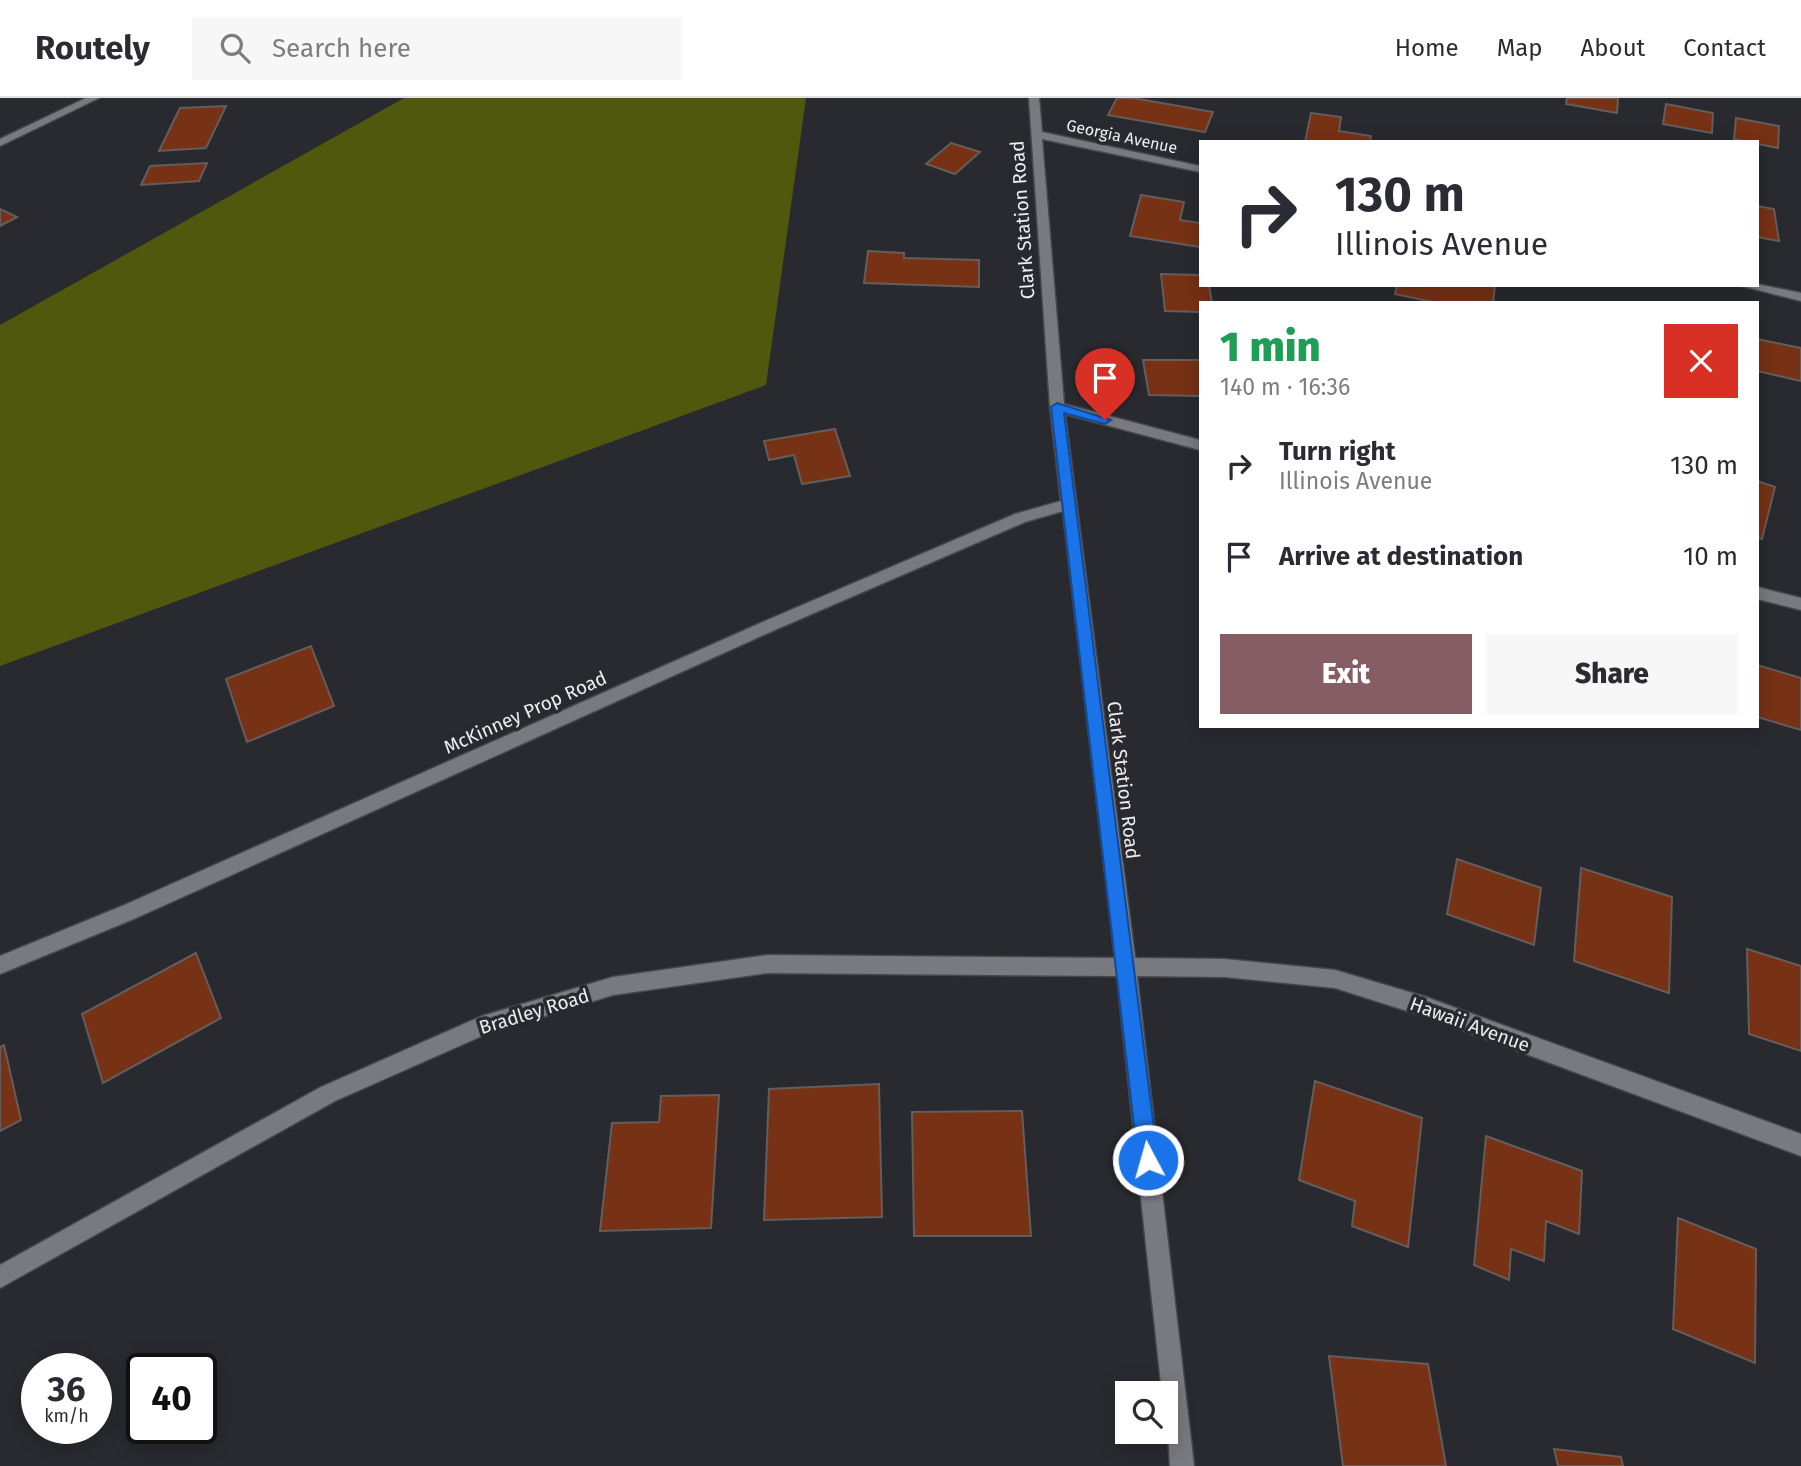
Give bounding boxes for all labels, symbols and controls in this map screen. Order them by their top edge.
search box [192,17,682,80]
text: Routely [35,28,150,68]
icon: search [216,29,254,67]
text: Search here [272,33,411,64]
text: Home [1395,34,1459,62]
text: Map [1497,34,1543,62]
text: About [1581,34,1645,62]
text: Contact [1683,34,1766,62]
street label: Georgia Avenue [1065,115,1179,158]
street label: Clark Station Road [1005,140,1040,300]
text: 130 m [1335,165,1465,224]
icon: right [1220,168,1311,259]
text: Illinois Avenue [1335,225,1548,263]
text: 1 min [1220,322,1321,372]
button: close [1664,324,1738,398]
pin [1075,348,1135,420]
icon: arrive [1086,359,1124,397]
text: 140 m · 16:36 [1220,373,1350,401]
text: Turn right [1279,436,1396,467]
icon: right [1220,447,1258,485]
text: 130 m [1670,450,1738,481]
text: Illinois Avenue [1279,467,1432,495]
icon: arrive [1220,538,1258,576]
text: Arrive at destination [1279,541,1523,572]
text: 10 m [1683,541,1738,572]
button: Exit [1220,634,1472,714]
button: Share [1486,634,1738,714]
street label: McKinney Prop Road [440,666,610,759]
street label: Clark Station Road [1102,700,1145,860]
street label: Bradley Road [476,984,592,1039]
street label: Hawaii Avenue [1407,992,1533,1057]
position arrow [1111,1123,1185,1197]
speed limit sign: 40 [126,1353,217,1444]
text: 36 [48,1368,85,1410]
map controls [1115,1381,1178,1444]
button: search [1115,1381,1178,1444]
text: km/h [44,1405,89,1427]

